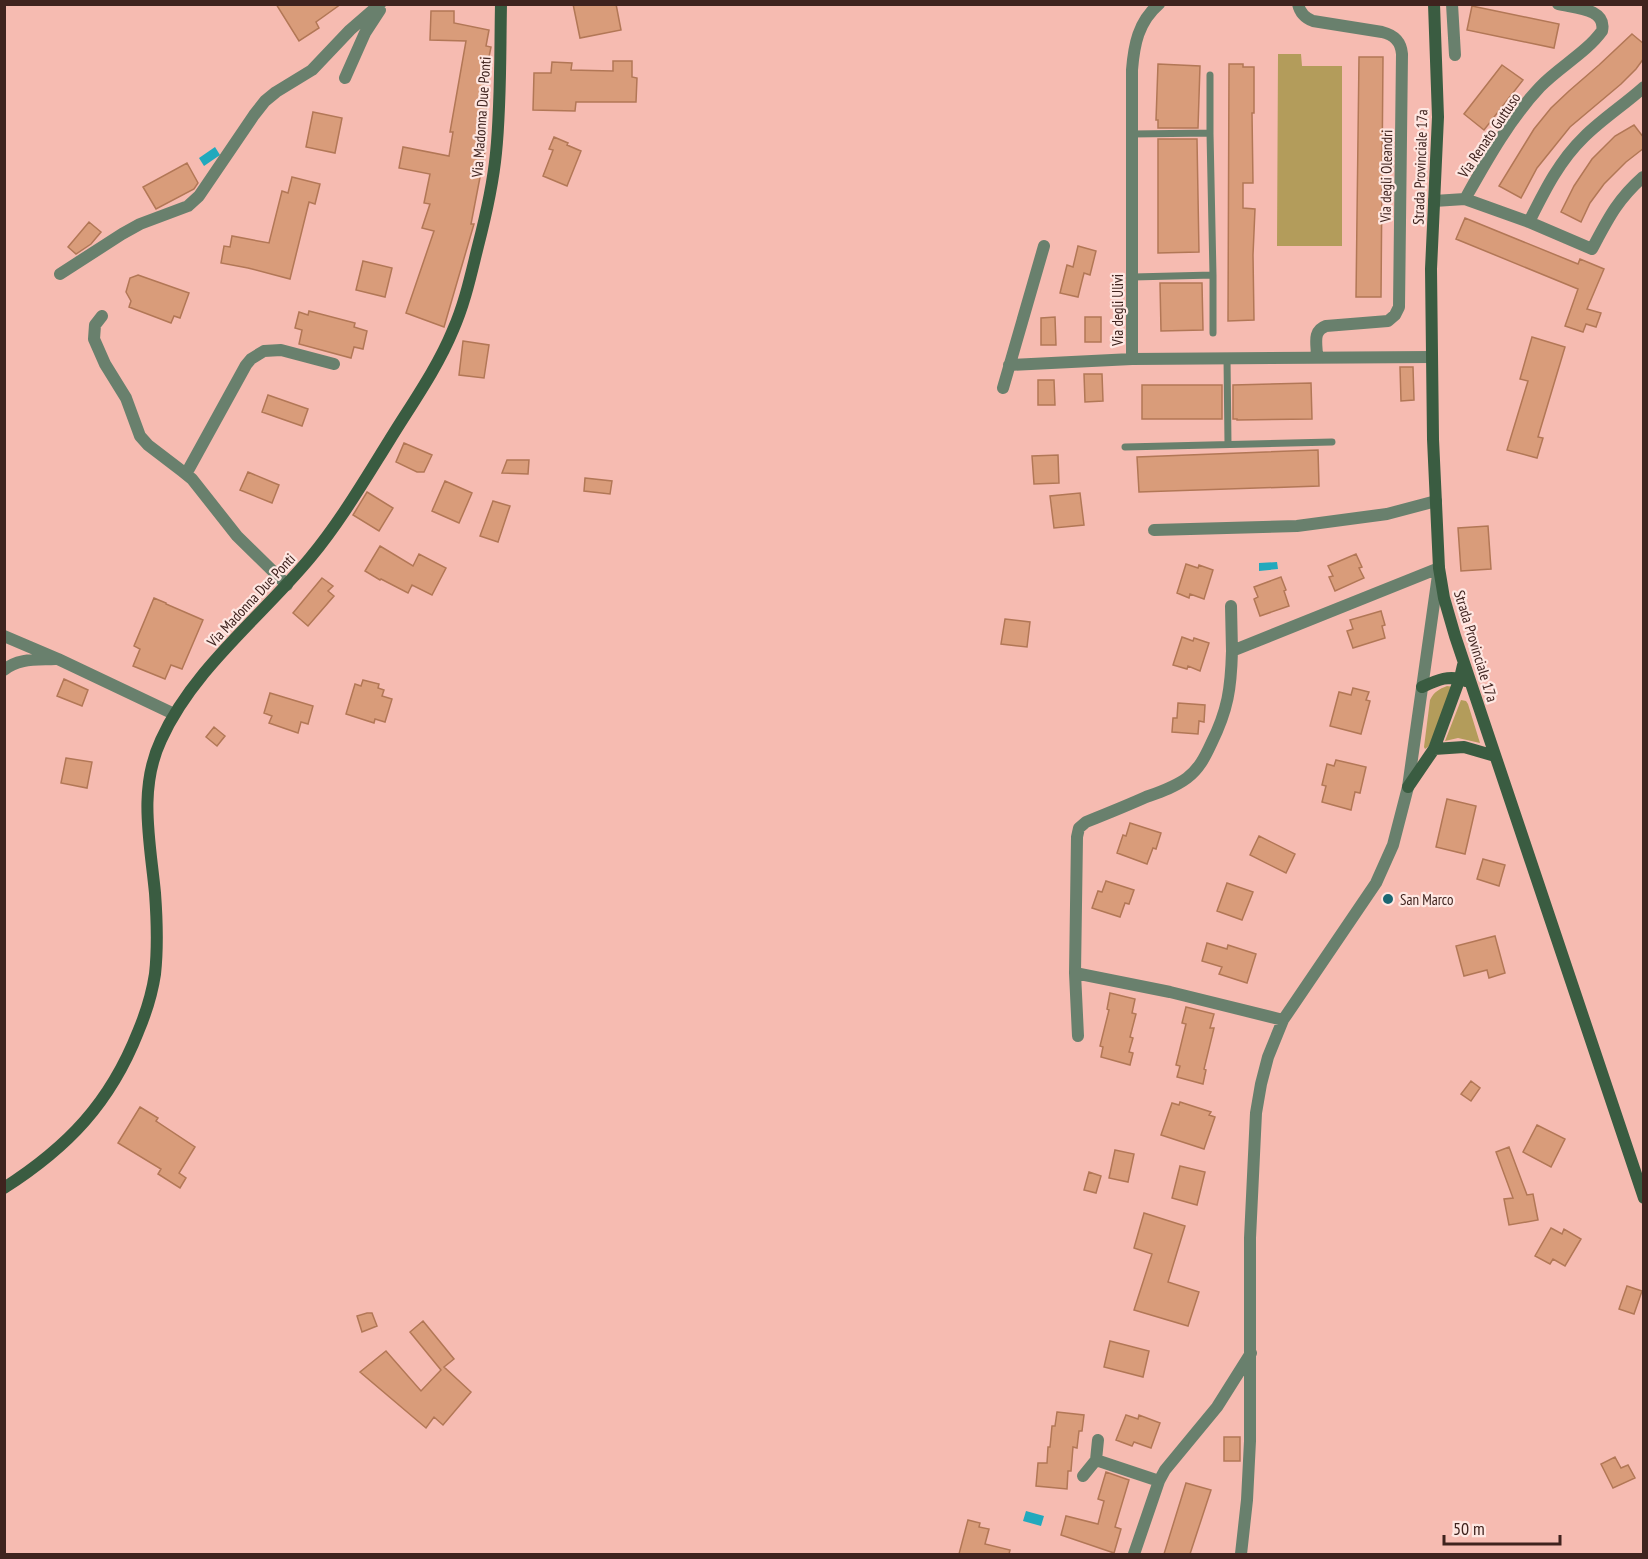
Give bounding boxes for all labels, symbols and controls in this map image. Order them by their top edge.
street label: Via Madonna Due Ponti [467,56,495,179]
street label: Via Renato Guttuso [1453,89,1524,182]
street label: Strada Provinciale 17a [1408,109,1432,225]
street label: Via degli Oleandri [1376,129,1396,224]
street label: Via degli Ulivi [1108,274,1127,347]
street label: Via Madonna Due Ponti [202,549,299,651]
street label: Strada Provinciale 17a [1450,588,1502,704]
place label: San Marco [1400,890,1453,909]
marker: San Marco [1381,892,1395,906]
scale bar [1444,1508,1560,1546]
text: 50 m [1453,1517,1485,1540]

